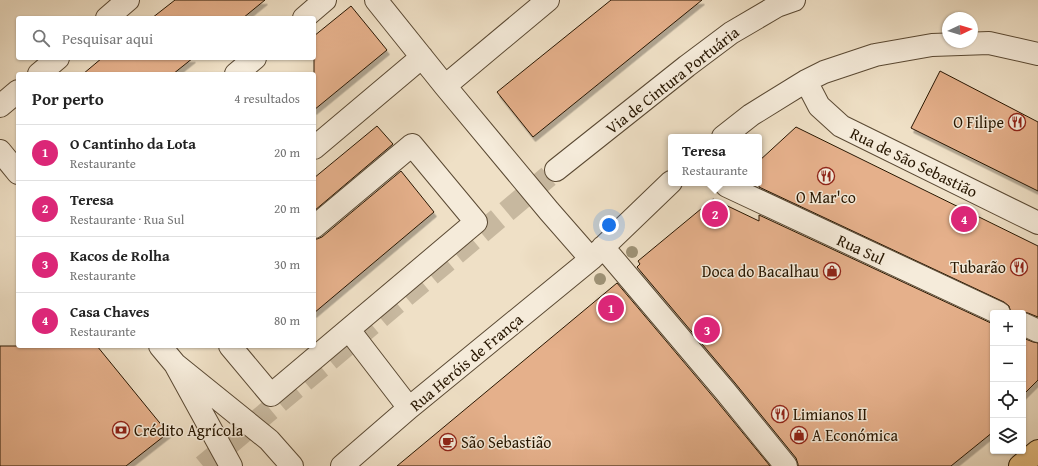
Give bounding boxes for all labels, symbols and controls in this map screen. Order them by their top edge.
north arrow [942,12,978,48]
search box [16,16,316,60]
street label: Via de Cintura Portuária [600,20,744,140]
icon: search [30,27,52,49]
text: Pesquisar aqui [62,28,153,49]
text: Por perto [32,86,104,111]
text: 4 resultados [234,89,300,108]
place label: O Filipe [953,110,1004,134]
restaurant icon: O Filipe [1007,112,1027,132]
street label: Rua de São Sebastião [846,121,982,203]
text: O Cantinho da Lota [70,133,196,154]
popup [668,134,762,186]
text: Teresa [682,140,726,161]
text: 1 [42,143,48,162]
text: 20 m [274,143,300,162]
text: Restaurante [70,154,136,173]
text: Restaurante [682,161,748,180]
restaurant icon: O Mar'co [816,166,836,186]
place label: O Mar'co [796,185,856,209]
text: Teresa [70,189,114,210]
text: 2 [42,199,48,218]
text: 20 m [274,199,300,218]
pin: 2 [702,199,728,229]
pin: 4 [951,204,977,234]
text: Restaurante · Rua Sul [70,210,184,229]
your location [599,215,619,235]
street label: Rua Sul [833,228,889,271]
text: Kacos de Rolha [70,245,170,266]
text: 3 [42,255,48,274]
text: 30 m [274,255,300,274]
place label: Tubarão [950,255,1006,279]
restaurant icon: Tubarão [1009,257,1029,277]
place label: Doca do Bacalhau [702,259,819,283]
shop icon: Doca do Bacalhau [822,261,842,281]
text: Restaurante [70,266,136,285]
pin: 1 [598,293,624,323]
text: Casa Chaves [70,301,150,322]
street label: Rua Heróis de França [404,307,528,417]
map controls [990,310,1026,454]
button: + [990,310,1026,346]
text: 4 [42,311,48,330]
text: 80 m [274,311,300,330]
pin: 3 [694,315,720,345]
text: Restaurante [70,322,136,341]
button: − [990,346,1026,382]
button: locate [990,382,1026,418]
place label: Limianos II [793,402,867,426]
restaurant icon: Limianos II [770,404,790,424]
place label: Crédito Agrícola [134,418,244,442]
button: layers [990,418,1026,454]
bank icon: Crédito Agrícola [111,420,131,440]
place label: A Económica [812,423,898,447]
shop icon: A Económica [789,425,809,445]
place label: São Sebastião [461,430,551,454]
cafe icon: São Sebastião [438,432,458,452]

